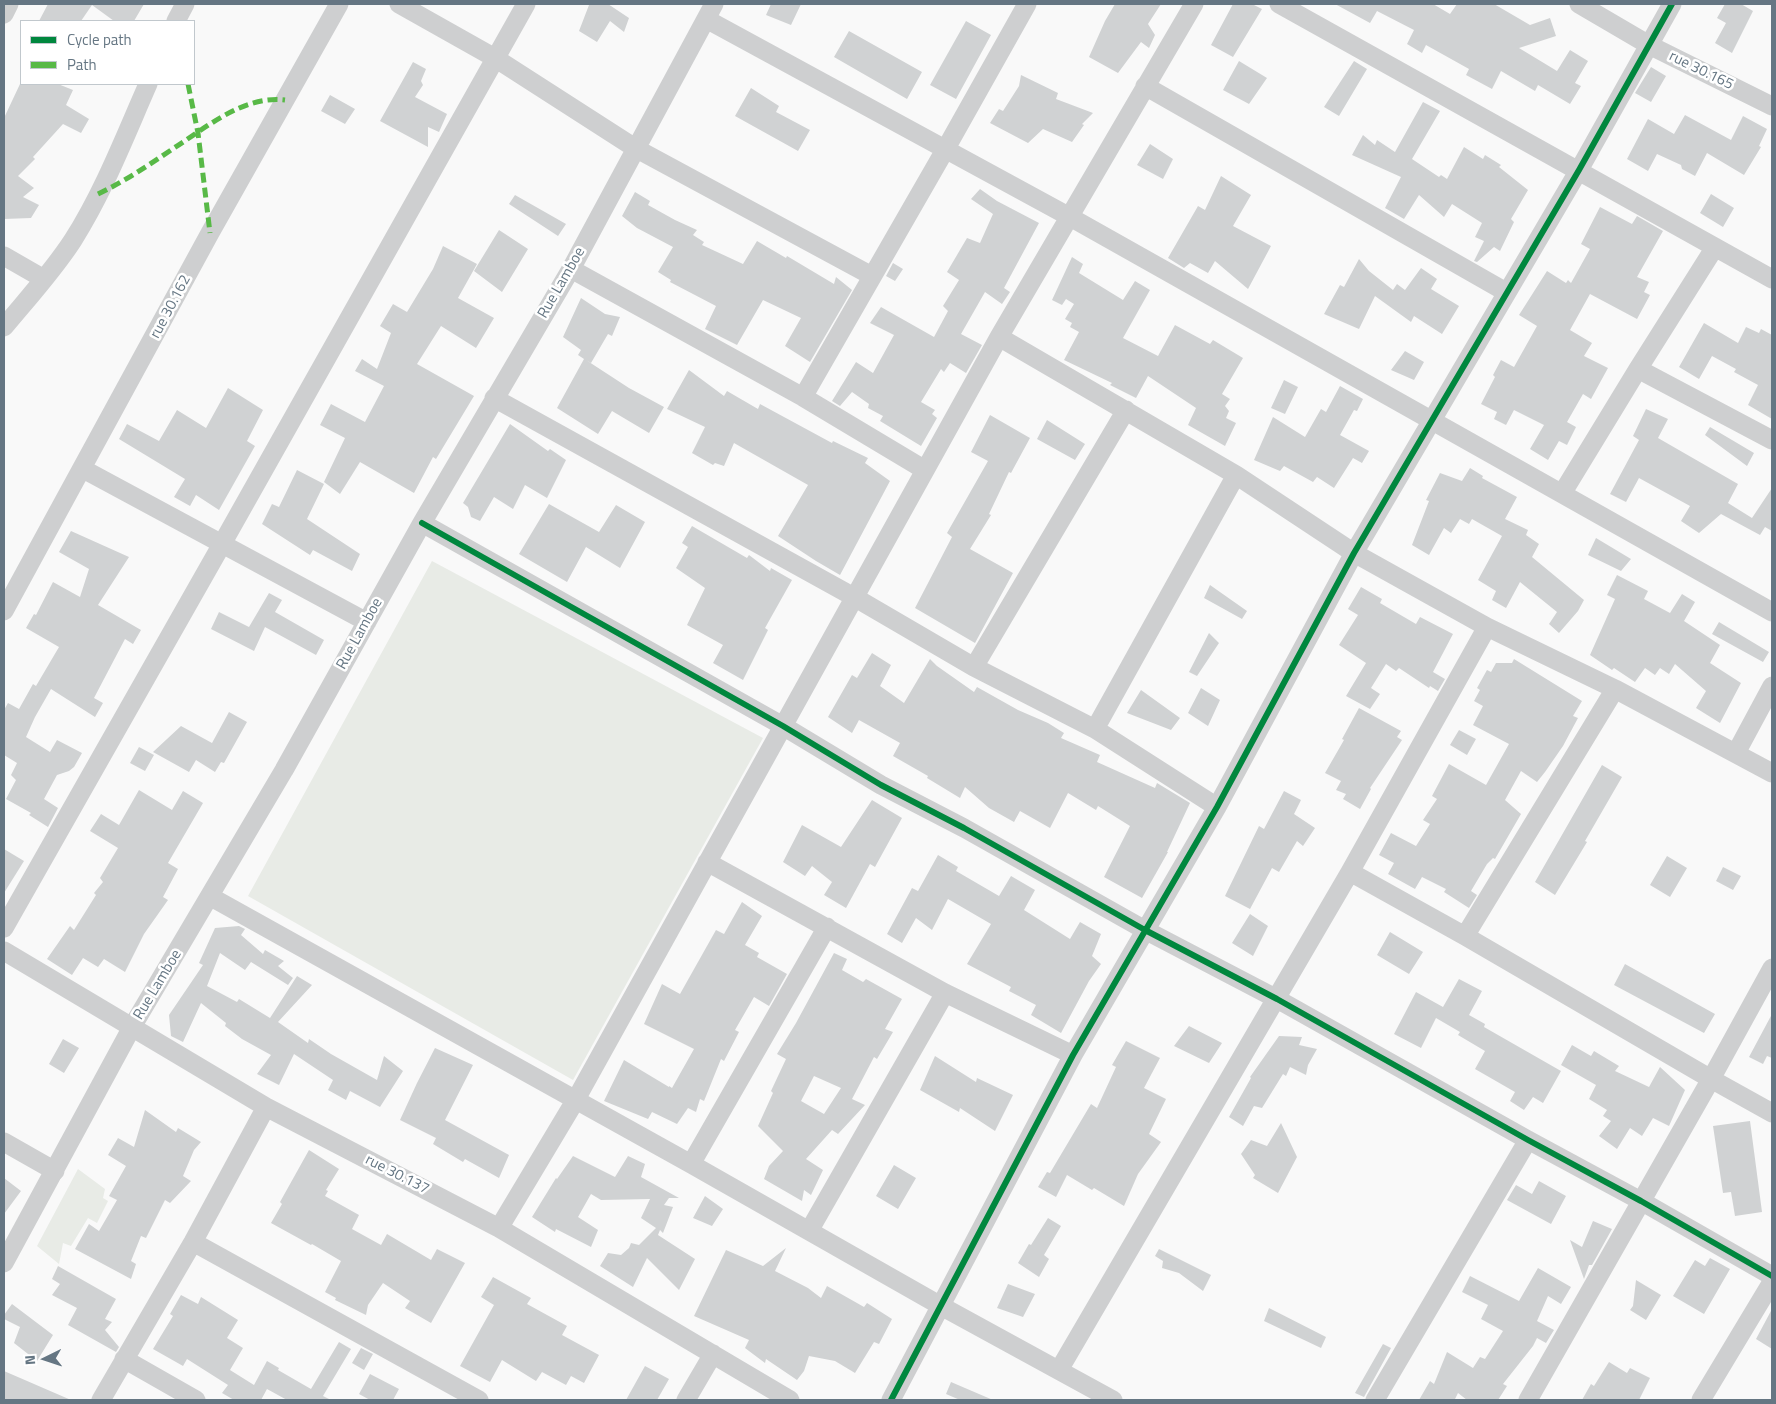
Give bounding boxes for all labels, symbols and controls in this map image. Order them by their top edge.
legend [20,20,195,85]
text: Cycle path [67,28,132,51]
street label: rue 30.165 [1666,48,1736,94]
text: Path [67,53,97,76]
street label: Rue Lamboe [535,244,589,322]
street label: rue 30.162 [147,272,195,342]
street label: Rue Lamboe [333,595,387,673]
street label: Rue Lamboe [130,947,186,1023]
street label: rue 30.137 [362,1151,432,1199]
north arrow [20,1334,70,1384]
text: N [19,1355,40,1366]

